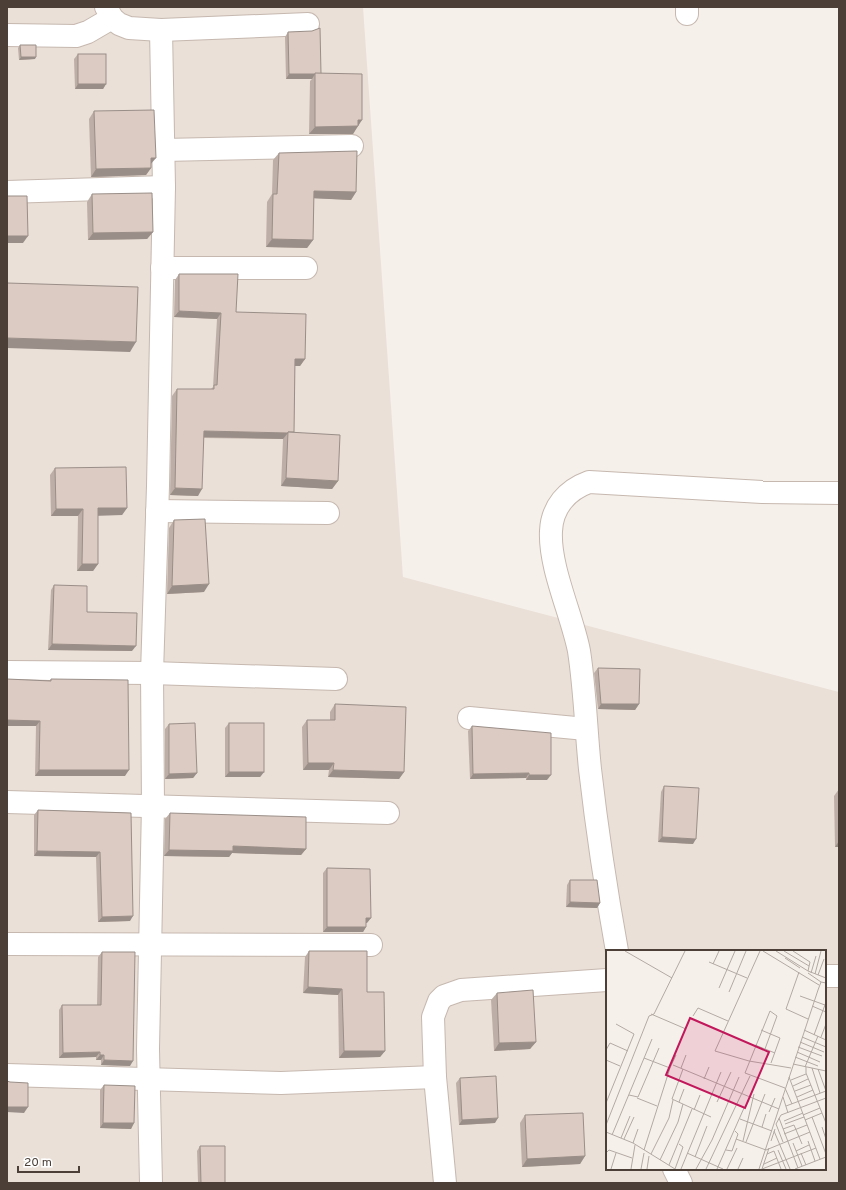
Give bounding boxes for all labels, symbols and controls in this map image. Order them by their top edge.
inset map [606,950,826,1170]
scale bar [18,1148,79,1174]
text: 20 m [24,1155,52,1171]

